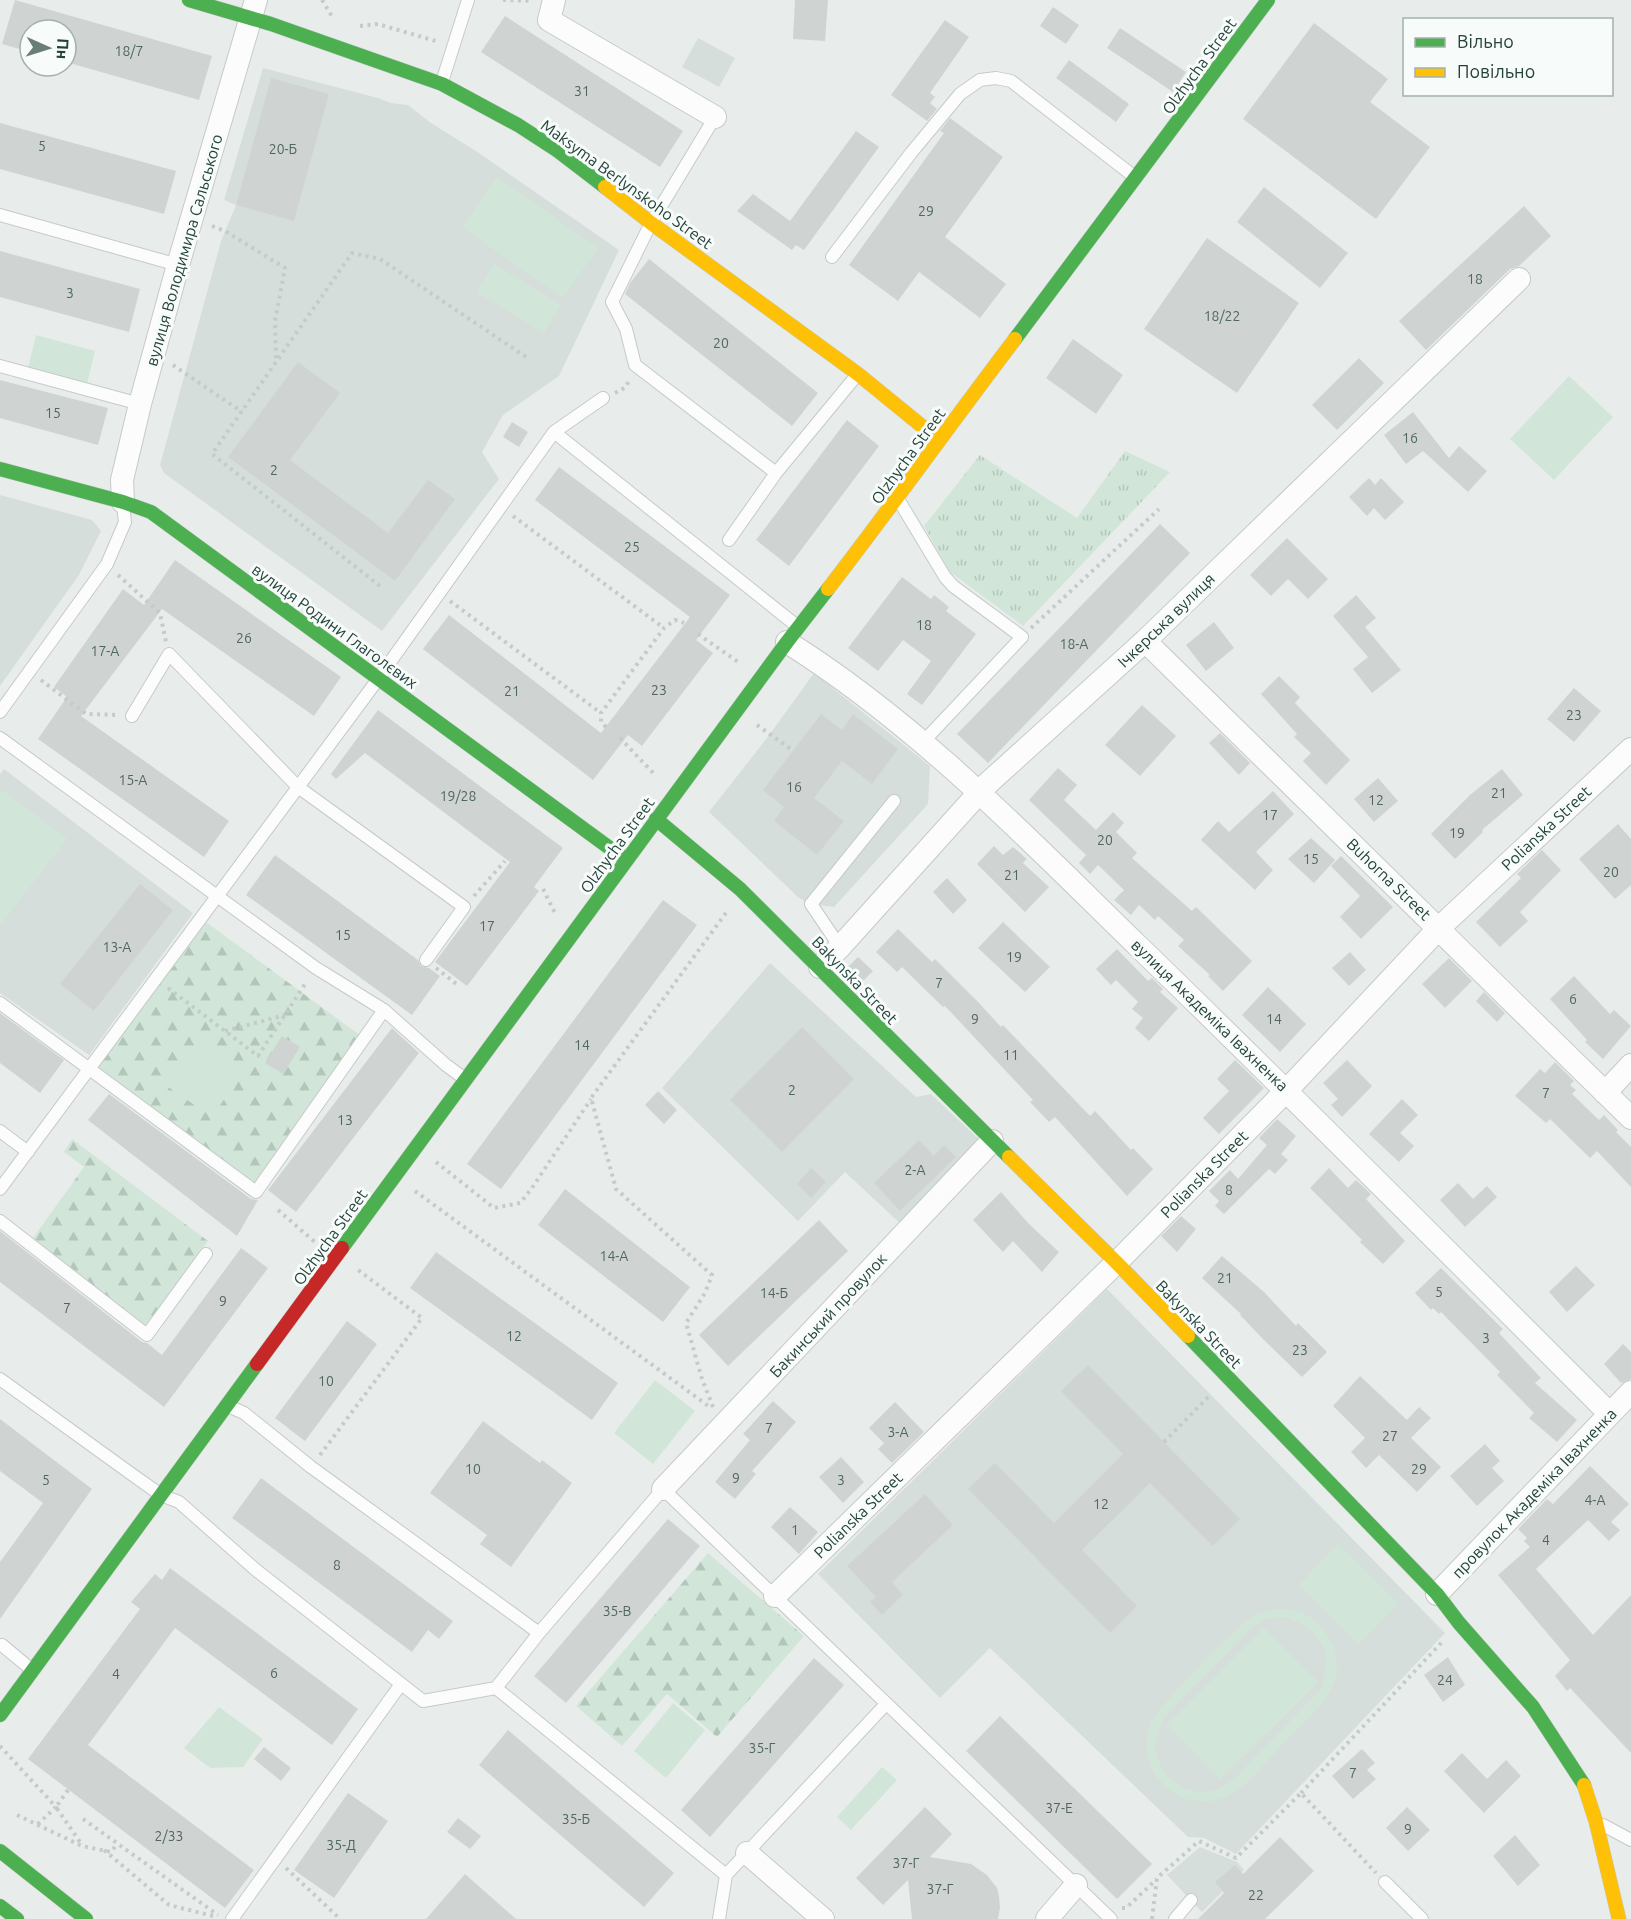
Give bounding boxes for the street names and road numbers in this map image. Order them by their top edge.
street label: Olzhycha Street [1158,14,1240,117]
street label: Maksyma Berlynskoho Street [538,116,717,253]
street label: вулиця Володимира Сальського [142,132,226,368]
street label: Olzhycha Street [867,404,949,507]
street label: вулиця Родини Глаголєвих [249,560,421,692]
street label: Ічкерська вулиця [1114,569,1218,671]
street label: Polianska Street [1498,781,1595,874]
street label: Olzhycha Street [576,793,658,896]
street label: Buhorna Street [1343,834,1435,924]
street label: Bakynska Street [809,932,902,1028]
street label: вулиця Академіка Івахненка [1128,935,1292,1095]
street label: Polianska Street [1157,1126,1252,1221]
street label: Olzhycha Street [289,1185,371,1288]
street label: Бакинський провулок [766,1249,890,1381]
street label: Bakynska Street [1153,1276,1246,1372]
street label: провулок Академіка Івахненка [1448,1404,1620,1582]
street label: Polianska Street [810,1468,906,1562]

